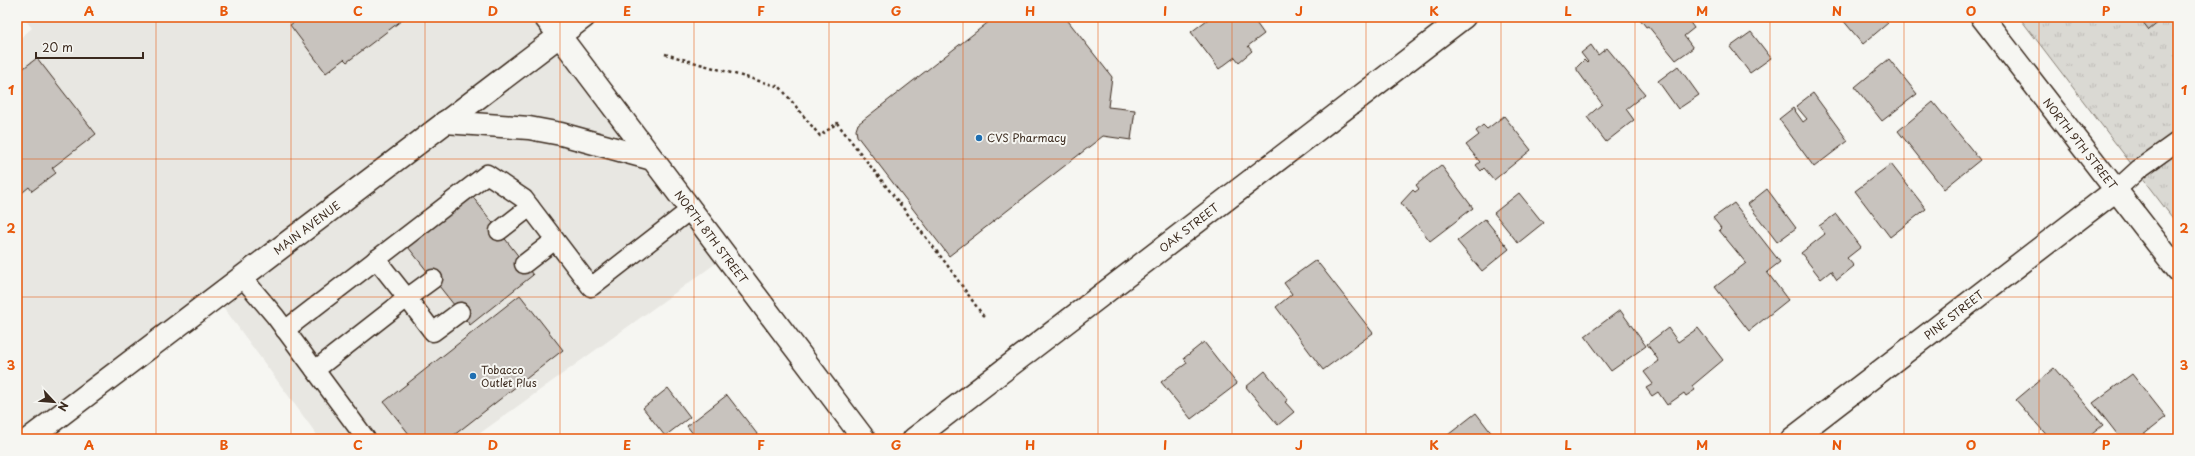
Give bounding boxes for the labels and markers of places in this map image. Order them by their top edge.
place label: CVS Pharmacy [987,129,1066,146]
marker: CVS Pharmacy [974,133,984,143]
place label: Tobacco Outlet Plus [481,361,537,391]
marker: Tobacco Outlet Plus [468,371,478,381]

